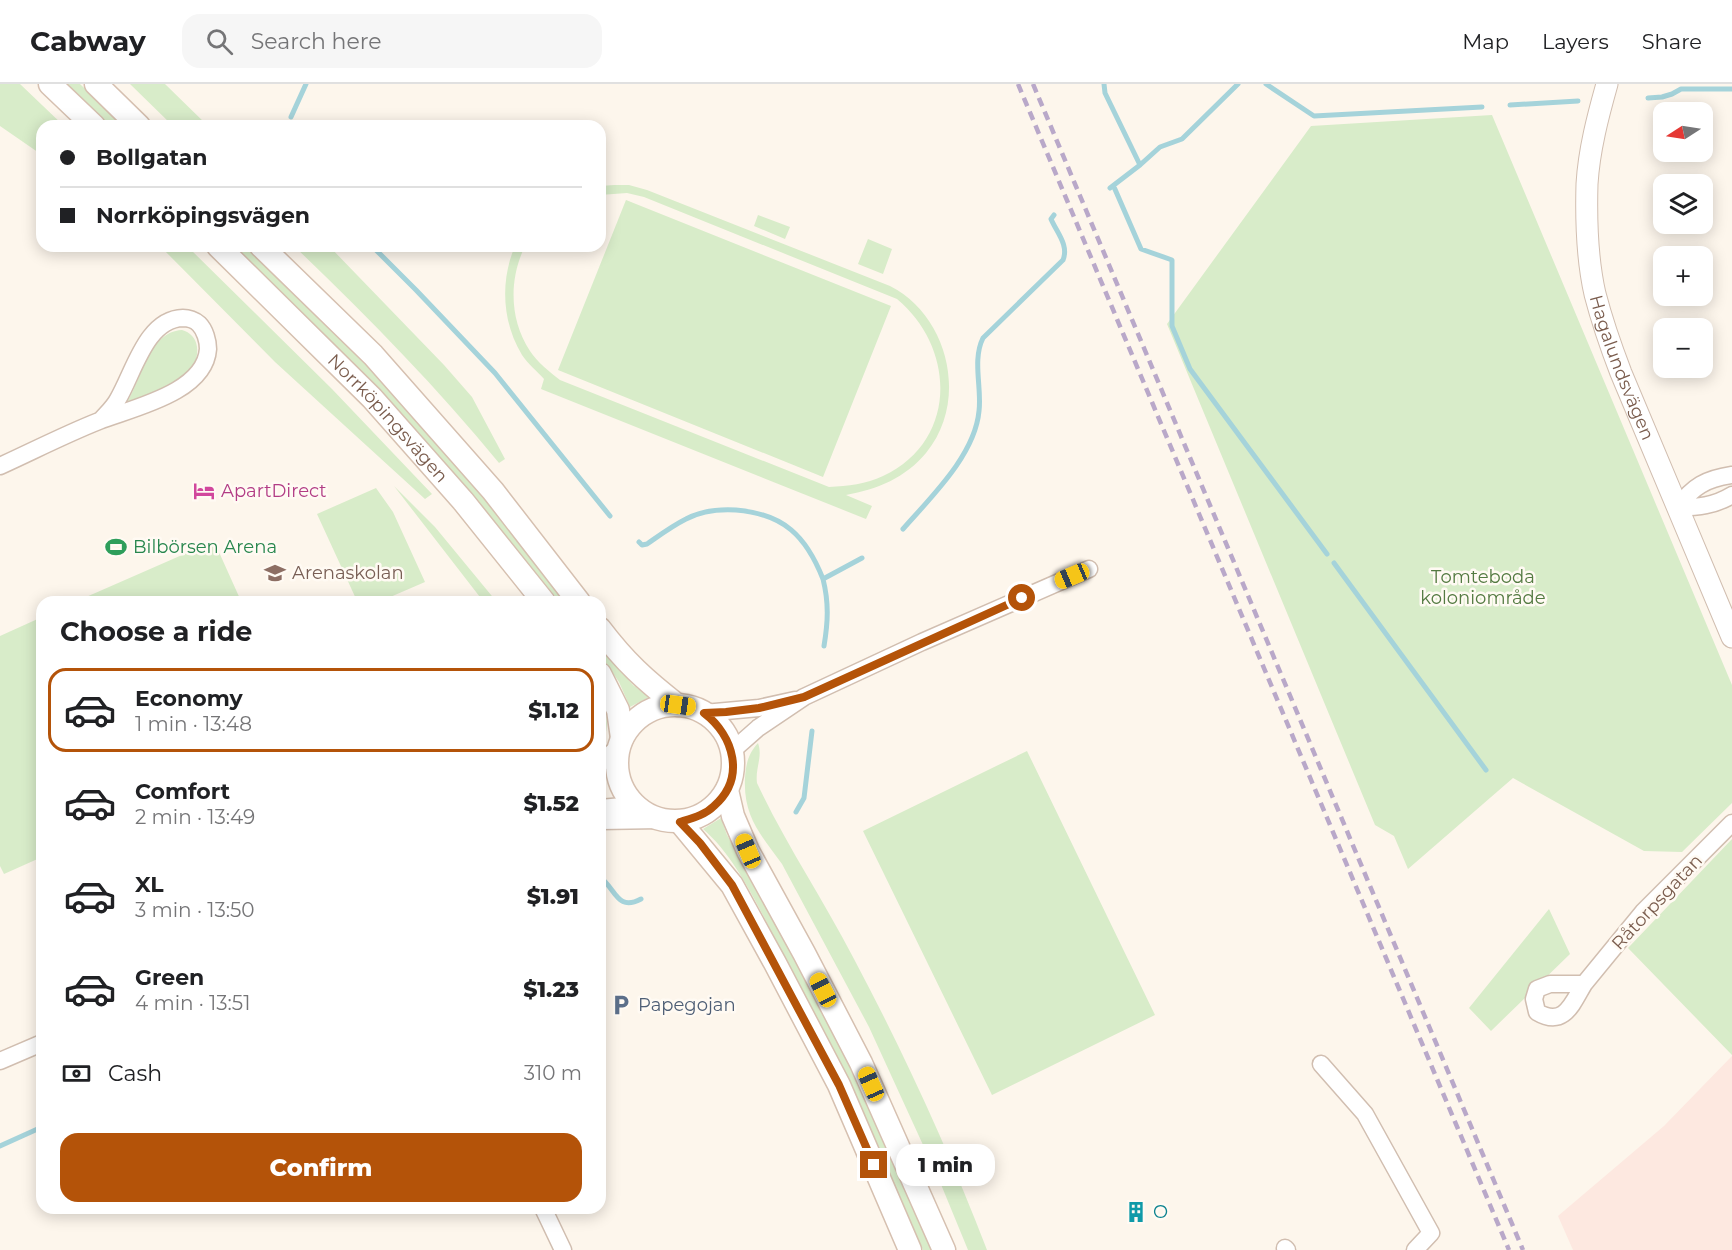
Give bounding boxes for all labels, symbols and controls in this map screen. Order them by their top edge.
search box [182,14,602,68]
text: Cabway [30,24,146,58]
icon: search [203,25,236,58]
text: Search here [251,28,382,55]
text: Map [1462,29,1509,54]
text: Layers [1542,29,1609,54]
text: Share [1642,29,1702,54]
north arrow [1653,102,1713,162]
map controls [1653,102,1713,378]
text: Bollgatan [96,144,207,171]
button: layers [1653,174,1713,234]
text: Norrköpingsvägen [96,202,310,229]
button: + [1653,246,1713,306]
street label: Hagalundsvägen [1585,293,1659,444]
button: − [1653,318,1713,378]
street label: Norrköpingsvägen [323,349,453,487]
hotel icon: ApartDirect [192,479,216,503]
place label: ApartDirect [221,480,327,502]
sports icon: Bilbörsen Arena [104,535,128,559]
place label: Bilbörsen Arena [133,536,277,558]
school or university icon: Arenaskolan [263,561,287,585]
car [1052,561,1092,591]
place label: Arenaskolan [292,562,404,584]
park label: Tomteboda koloniområde [1420,566,1546,609]
route start [1008,584,1035,611]
text: Choose a ride [60,615,252,648]
icon: car [63,683,117,737]
text: Economy [135,685,243,712]
car [659,694,697,716]
text: $1.12 [528,697,579,724]
text: 1 min · 13:48 [135,712,252,736]
icon: car [63,776,117,830]
text: Comfort [135,778,230,805]
text: $1.52 [523,790,579,817]
text: 2 min · 13:49 [135,805,255,829]
car [733,831,763,871]
street label: Råtorpsgatan [1607,850,1707,954]
icon: car [63,869,117,923]
text: XL [135,871,164,898]
text: $1.91 [527,883,579,910]
text: 3 min · 13:50 [135,898,254,922]
icon: car [63,962,117,1016]
text: Green [135,964,204,991]
car [807,970,839,1010]
text: $1.23 [523,976,579,1003]
text: 4 min · 13:51 [135,991,250,1015]
parking icon: Papegojan [609,993,633,1017]
place label: Papegojan [638,994,736,1016]
icon: cash [60,1057,93,1090]
text: Cash [108,1060,162,1087]
text: 310 m [524,1061,582,1085]
car [855,1064,887,1104]
button: Confirm [60,1133,582,1202]
callout: 1 min [895,1144,994,1186]
route end [860,1151,887,1178]
text: 1 min [918,1153,973,1177]
building icon: O [1124,1200,1148,1224]
place label: O [1153,1201,1168,1223]

